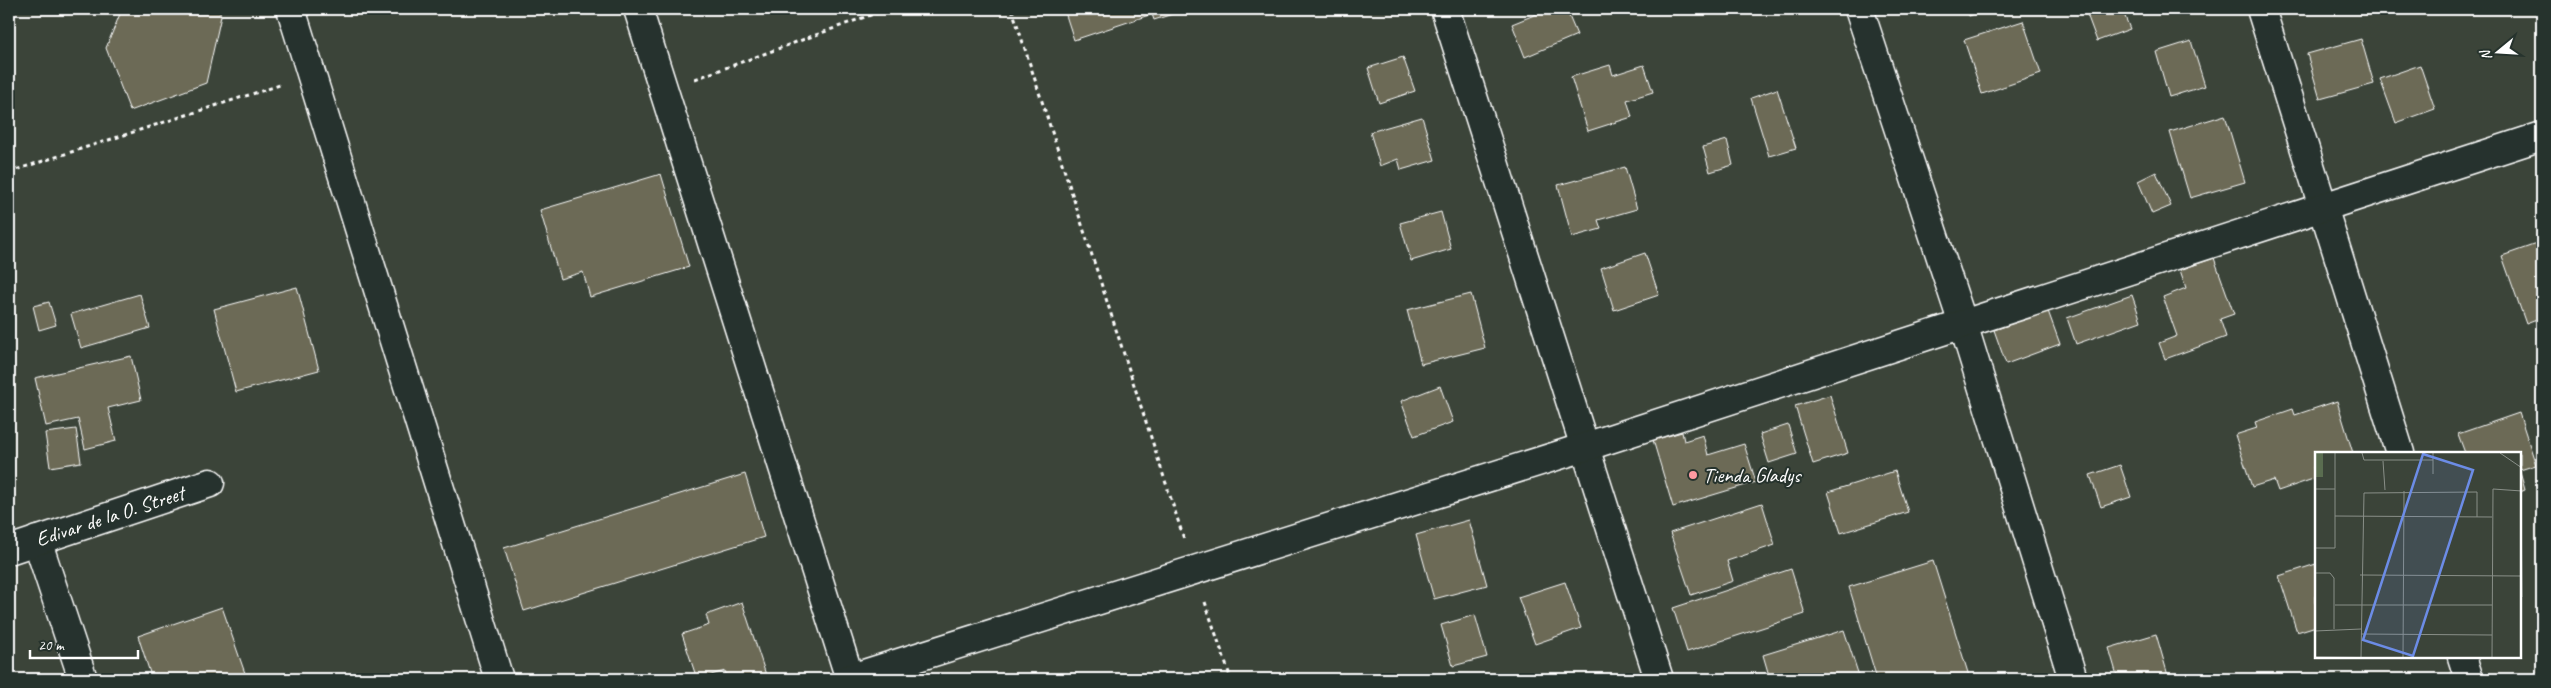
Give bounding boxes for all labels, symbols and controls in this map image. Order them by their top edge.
north arrow [2474,28,2524,78]
text: N [2476,47,2496,63]
inset map [2315,452,2521,658]
place label: Tienda Gladys [1703,462,1802,488]
marker: Tienda Gladys [1687,469,1699,481]
street label: Edivar de la O. Street [32,479,190,552]
scale bar [30,628,138,660]
text: 20 m [38,636,65,655]

